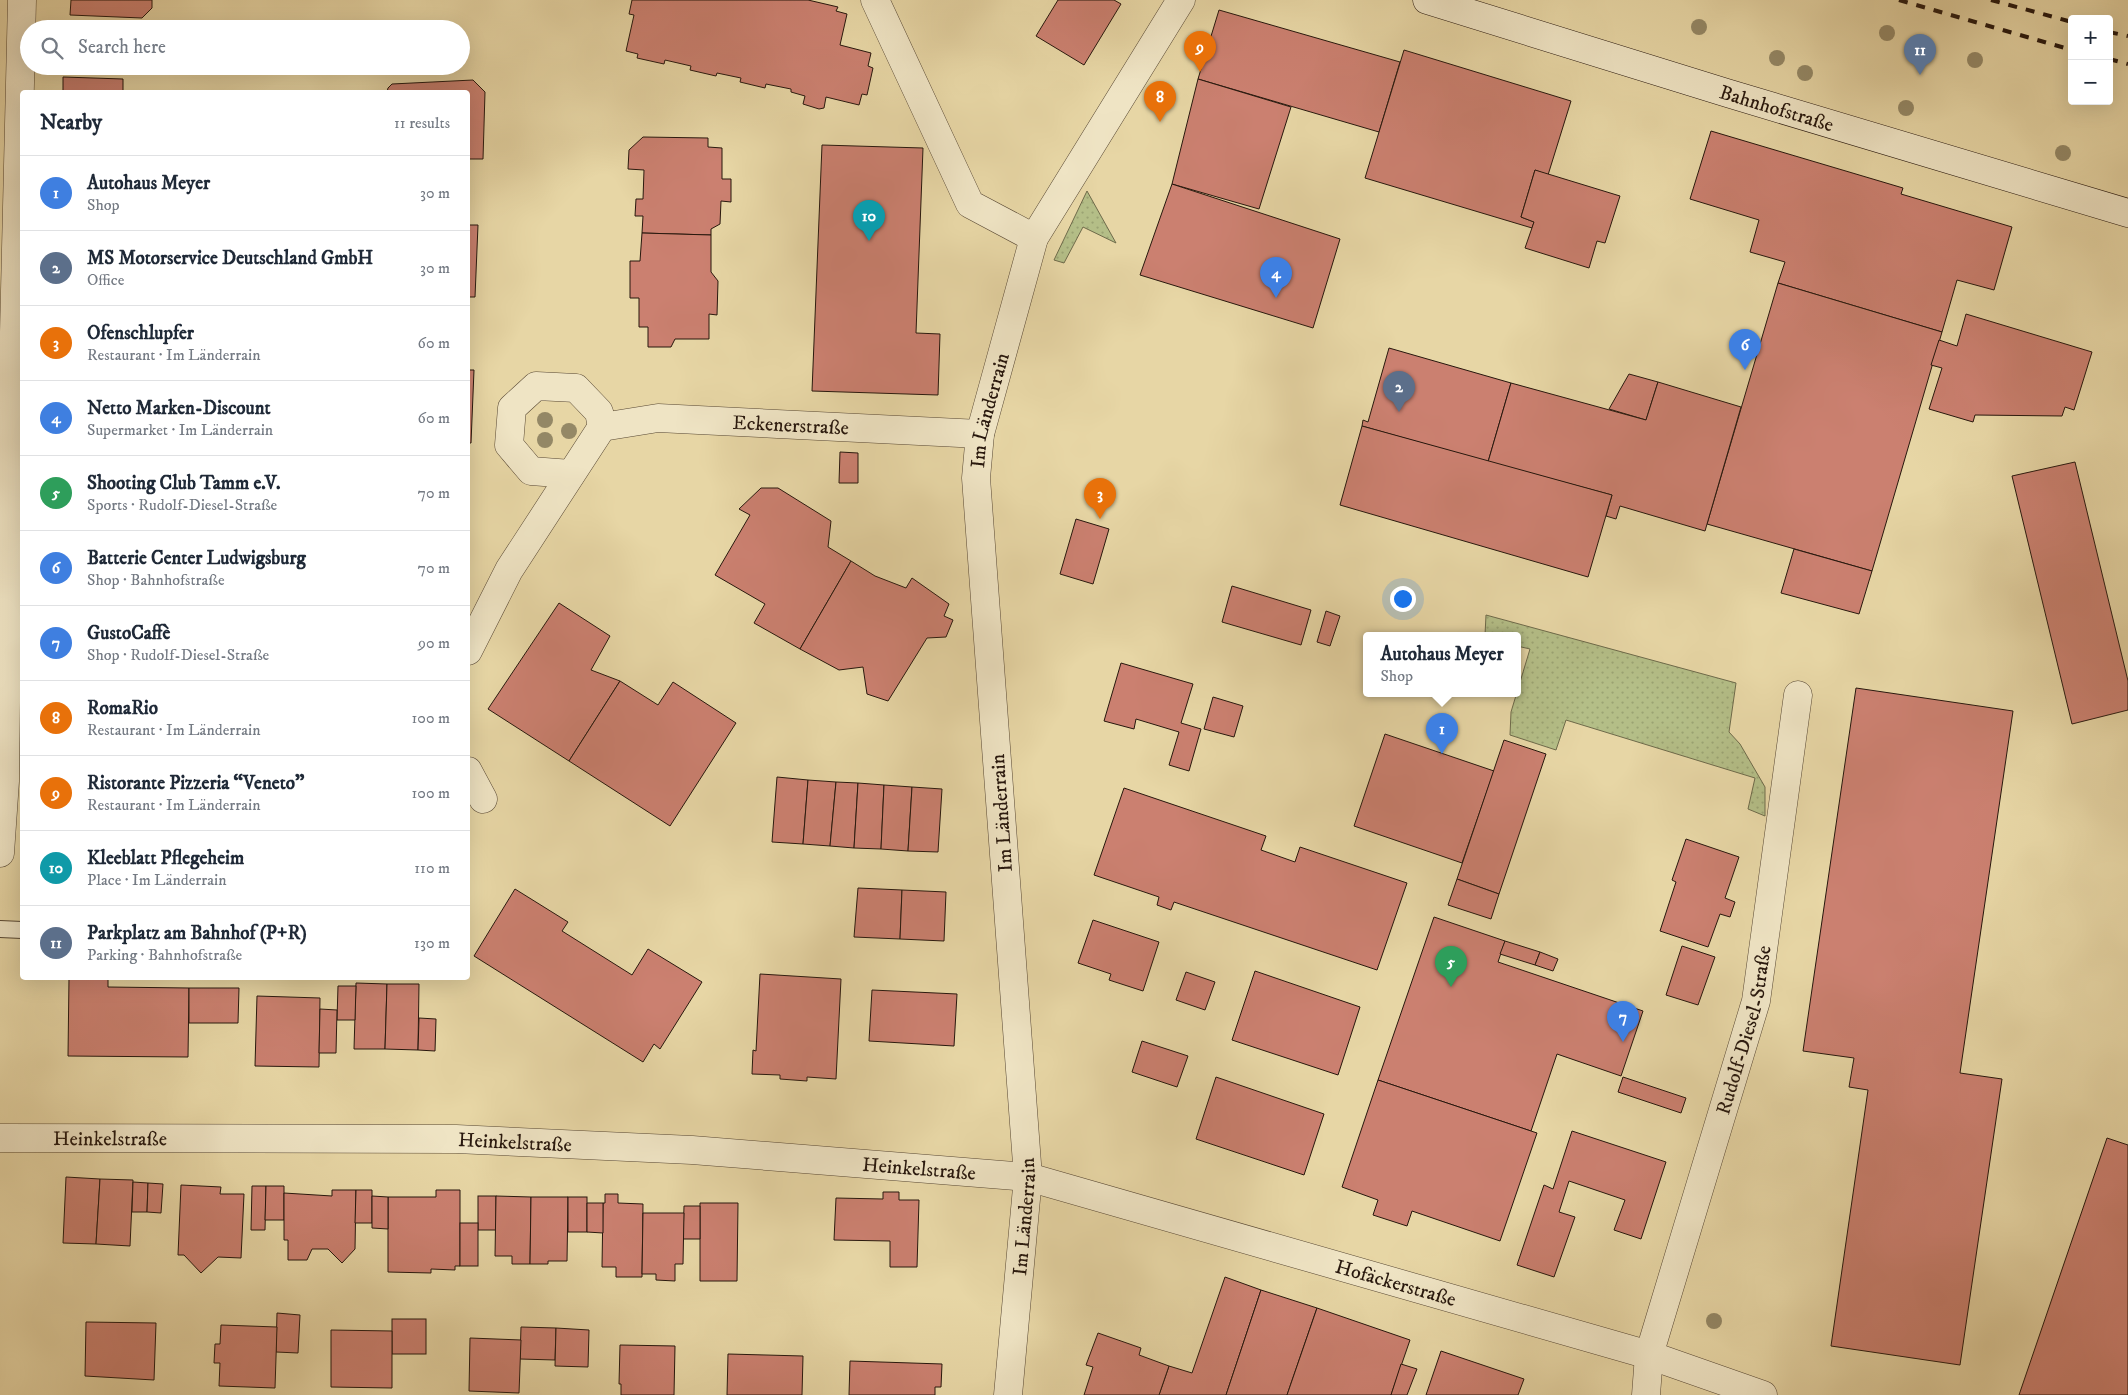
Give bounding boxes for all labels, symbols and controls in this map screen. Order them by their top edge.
map controls [2068,15,2113,105]
button: + [2068,15,2113,60]
search box [20,20,470,75]
pin: 9 [1184,31,1216,72]
icon: search [38,34,66,62]
pin: 11 [1904,34,1936,75]
text: Search here [78,36,166,59]
button: − [2068,60,2113,105]
street label: Bahnhofstraße [1716,80,1836,138]
pin: 8 [1144,81,1176,122]
text: Nearby [40,110,102,136]
text: 11 results [394,113,450,133]
text: Autohaus Meyer [87,172,210,195]
text: 1 [53,183,59,203]
text: 30 m [420,183,450,203]
text: Shop [87,195,120,215]
pin: 10 [853,200,885,241]
text: MS Motorservice Deutschland GmbH [87,247,373,270]
pin: 4 [1260,257,1292,298]
text: 2 [52,258,60,278]
text: 30 m [420,258,450,278]
text: Office [87,270,124,290]
text: Ofenschlupfer [87,322,194,345]
pin: 6 [1729,329,1761,370]
text: 3 [53,333,59,353]
text: 60 m [418,333,450,353]
text: Restaurant · Im Länderrain [87,345,261,365]
street label: Im Länderrain [966,350,1016,469]
pin: 2 [1383,371,1415,412]
text: Netto Marken-Discount [87,397,271,420]
text: 4 [51,408,61,428]
text: 60 m [418,408,450,428]
street label: Eckenerstraße [732,411,849,441]
text: Supermarket · Im Länderrain [87,420,273,440]
text: Shooting Club Tamm e.V. [87,472,280,495]
pin: 3 [1084,478,1116,519]
text: 5 [52,483,60,503]
text: 70 m [418,483,450,503]
text: Sports · Rudolf-Diesel-Straße [87,495,277,515]
text: Batterie Center Ludwigsburg [87,547,306,570]
text: 6 [52,558,60,578]
text: 70 m [418,558,450,578]
text: Shop · Bahnhofstraße [87,570,225,590]
your location [1390,586,1416,612]
text: GustoCaffè [87,622,170,645]
popup [1363,632,1521,697]
text: 7 [52,633,60,653]
text: 90 m [418,633,450,653]
text: Autohaus Meyer [1380,643,1504,666]
text: Shop · Rudolf-Diesel-Straße [87,645,269,665]
text: Shop [1380,666,1413,686]
text: RomaRio [87,697,158,720]
text: 8 [52,708,60,728]
text: 100 m [412,708,450,728]
pin: 1 [1426,713,1458,754]
text: Restaurant · Im Länderrain [87,720,261,740]
street label: Im Länderrain [986,753,1019,873]
text: Ristorante Pizzeria “Veneto” [87,772,304,795]
text: 9 [52,783,60,803]
text: 100 m [412,783,450,803]
text: Restaurant · Im Länderrain [87,795,261,815]
text: Kleeblatt Pflegeheim [87,847,244,870]
text: 10 [49,858,63,878]
text: 110 m [414,858,450,878]
text: Place · Im Länderrain [87,870,227,890]
text: Parkplatz am Bahnhof (P+R) [87,922,307,945]
text: 11 [50,933,62,953]
text: 130 m [414,933,450,953]
street label: Rudolf-Diesel-Straße [1711,944,1777,1118]
text: Parking · Bahnhofstraße [87,945,242,965]
pin: 5 [1435,946,1467,987]
pin: 7 [1607,1001,1639,1042]
street label: Heinkelstraße [53,1127,167,1152]
street label: Heinkelstraße [457,1128,572,1158]
street label: Heinkelstraße [861,1153,977,1187]
street label: Im Länderrain [1008,1156,1042,1277]
street label: Hofäckerstraße [1332,1255,1459,1313]

